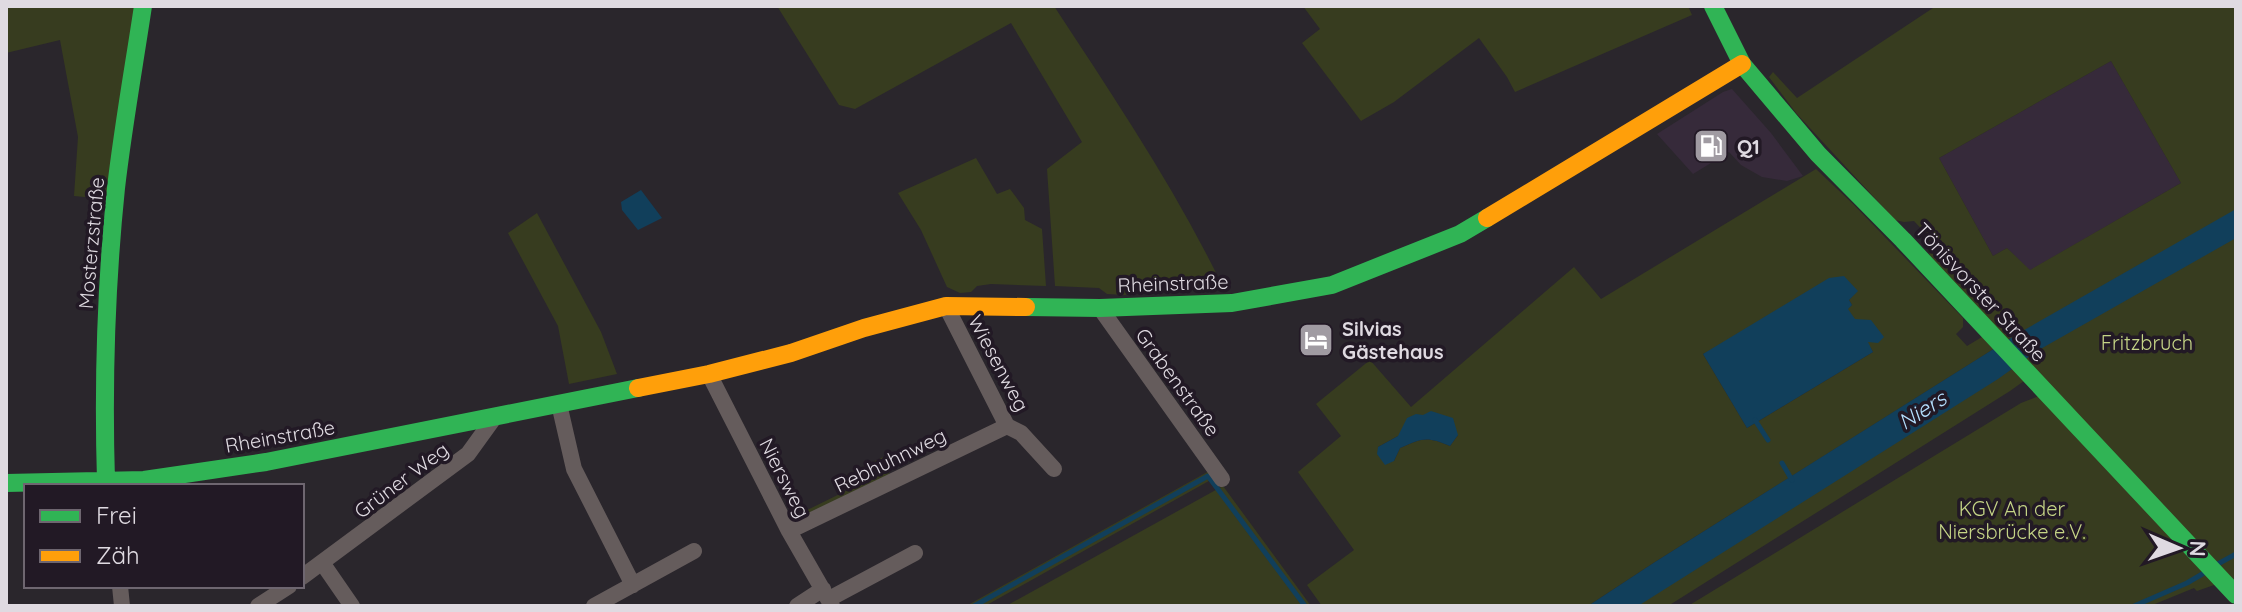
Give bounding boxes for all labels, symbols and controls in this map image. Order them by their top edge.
fuel station icon: Q1 [1692,127,1730,165]
place label: Q1 [1737,134,1760,159]
street label: Mosterzstraße [73,176,109,310]
street label: Tönisvorster Straße [1910,217,2052,367]
street label: Rheinstraße [1117,269,1229,297]
street label: Wiesenweg [963,310,1035,416]
place label: Silvias Gästehaus [1342,316,1444,364]
hotel icon: Silvias Gästehaus [1297,321,1335,359]
street label: Grabenstraße [1130,323,1226,441]
park label: Fritzbruch [2101,330,2193,355]
water label: Niers [1893,383,1953,436]
street label: Rheinstraße [223,414,337,458]
street label: Rebhuhnweg [830,422,950,498]
street label: Niersweg [754,434,816,522]
street label: Grüner Weg [349,436,453,524]
legend [24,484,304,588]
park label: KGV An der Niersbrücke e.V. [1938,496,2086,544]
text: Frei [96,500,137,530]
north arrow [2138,508,2218,588]
text: Zäh [96,540,140,570]
text: N [2184,540,2212,557]

